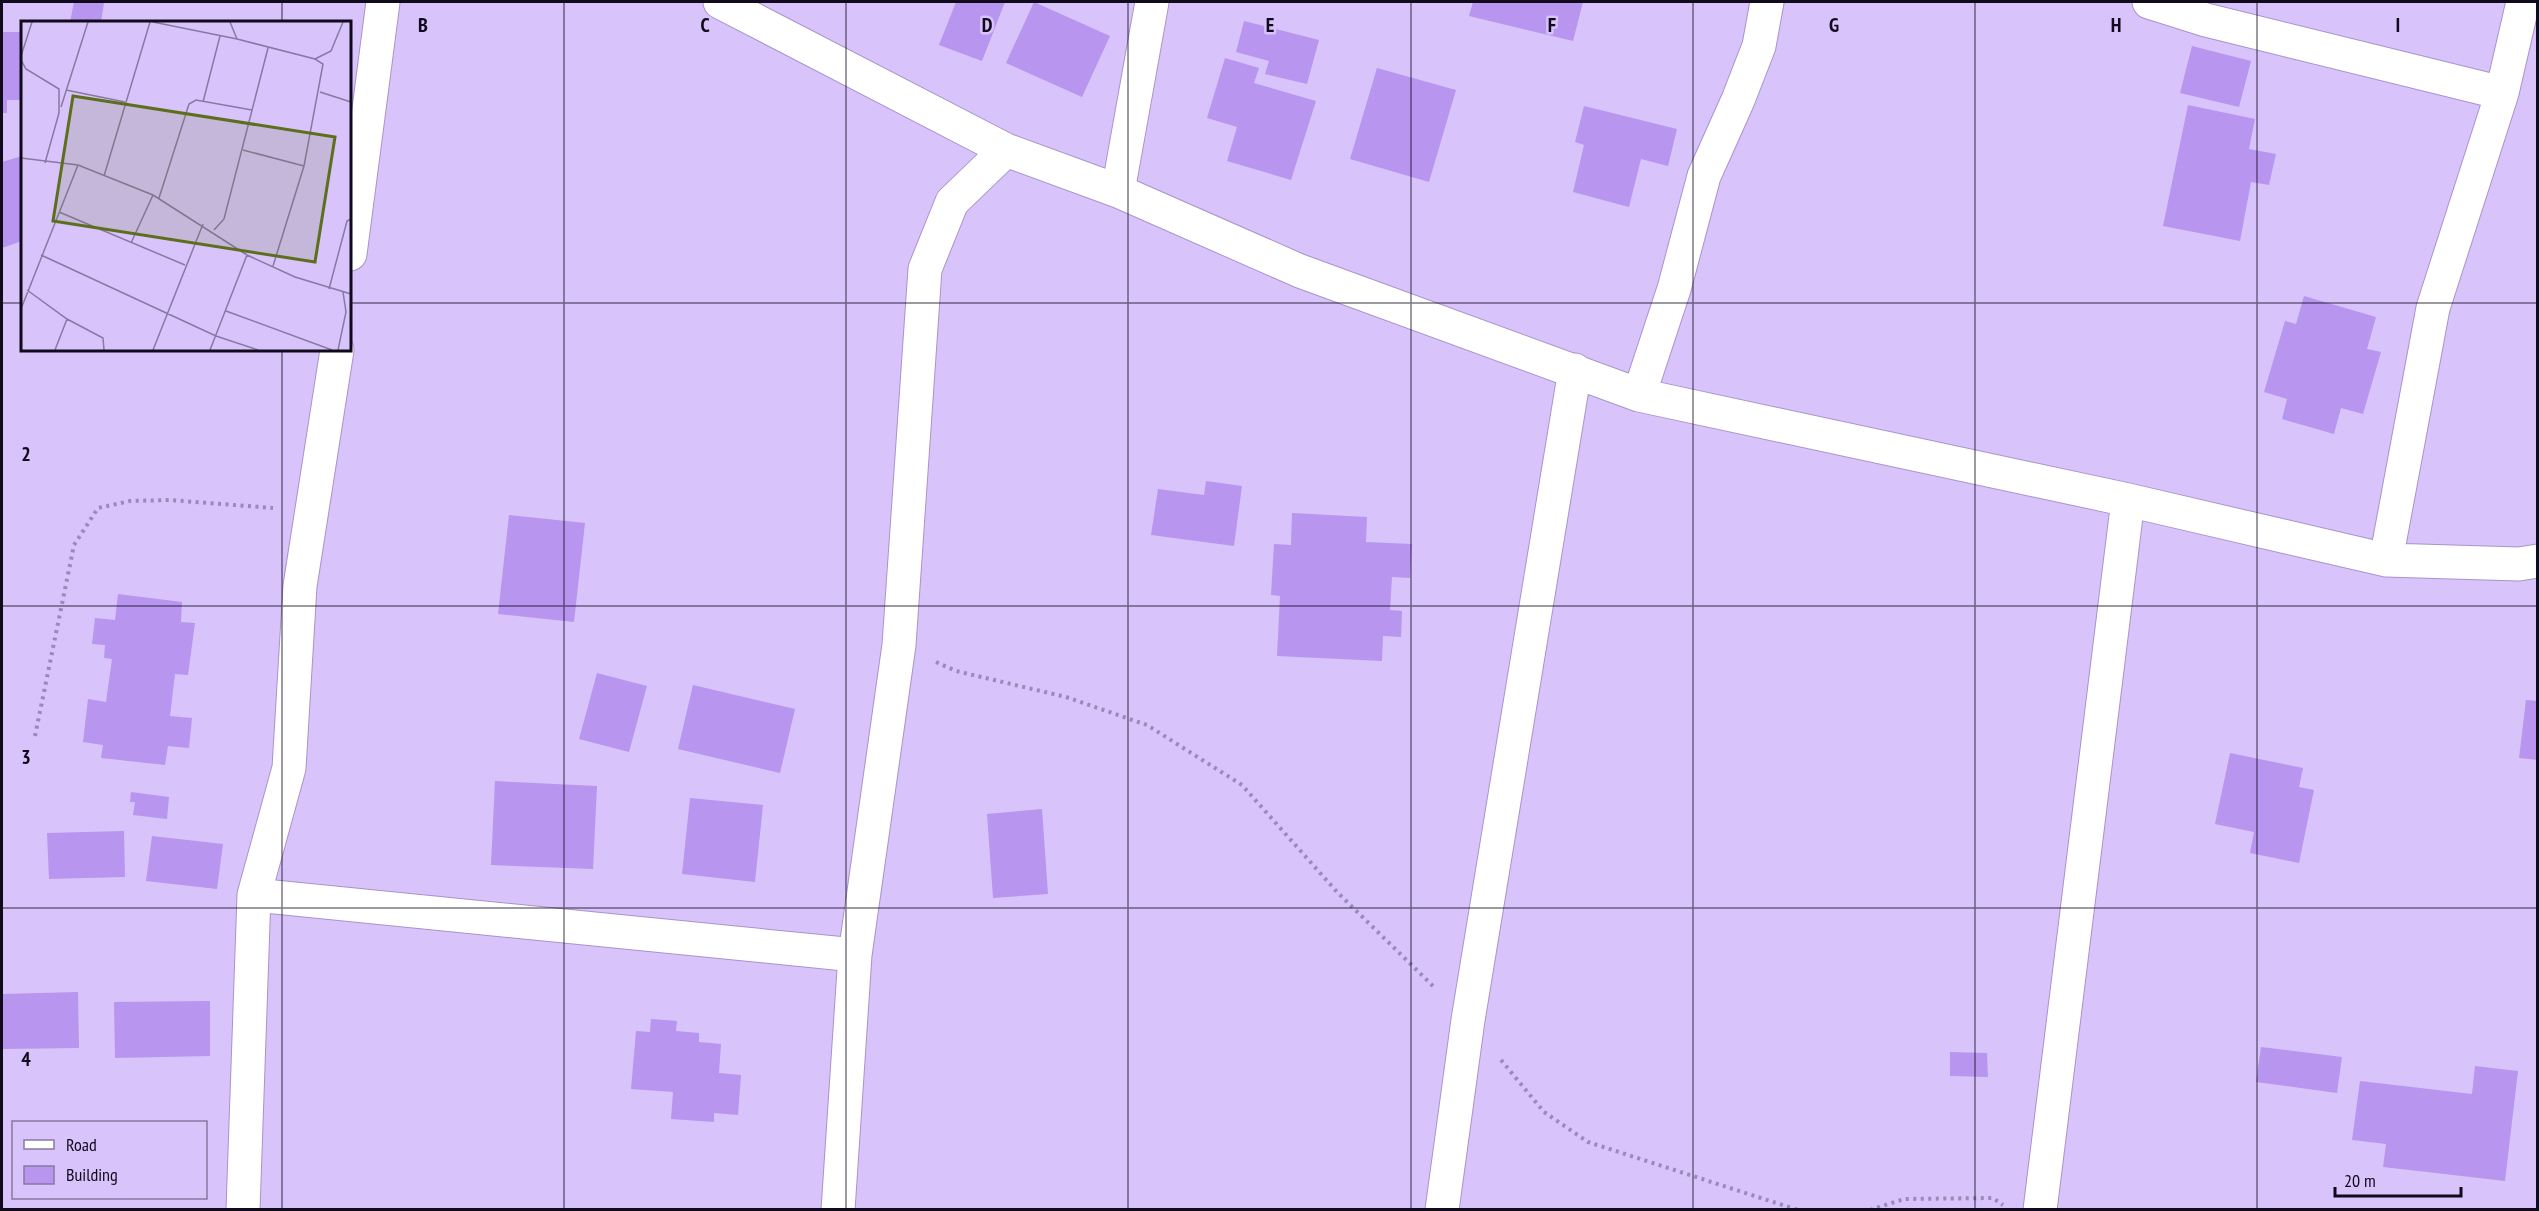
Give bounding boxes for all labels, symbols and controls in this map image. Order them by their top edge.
text: B [418,12,428,38]
text: C [700,12,710,38]
text: D [982,12,993,38]
text: E [1266,12,1274,38]
text: F [1548,12,1556,38]
text: G [1829,12,1839,38]
text: H [2111,12,2121,38]
text: I [2396,12,2400,38]
inset map [21,21,351,351]
text: 2 [21,441,31,467]
text: 3 [21,744,31,770]
text: 4 [21,1046,31,1072]
legend [12,1121,207,1199]
text: Road [66,1133,97,1156]
scale bar [2335,1160,2461,1198]
text: Building [66,1163,118,1186]
text: 20 m [2344,1169,2376,1192]

